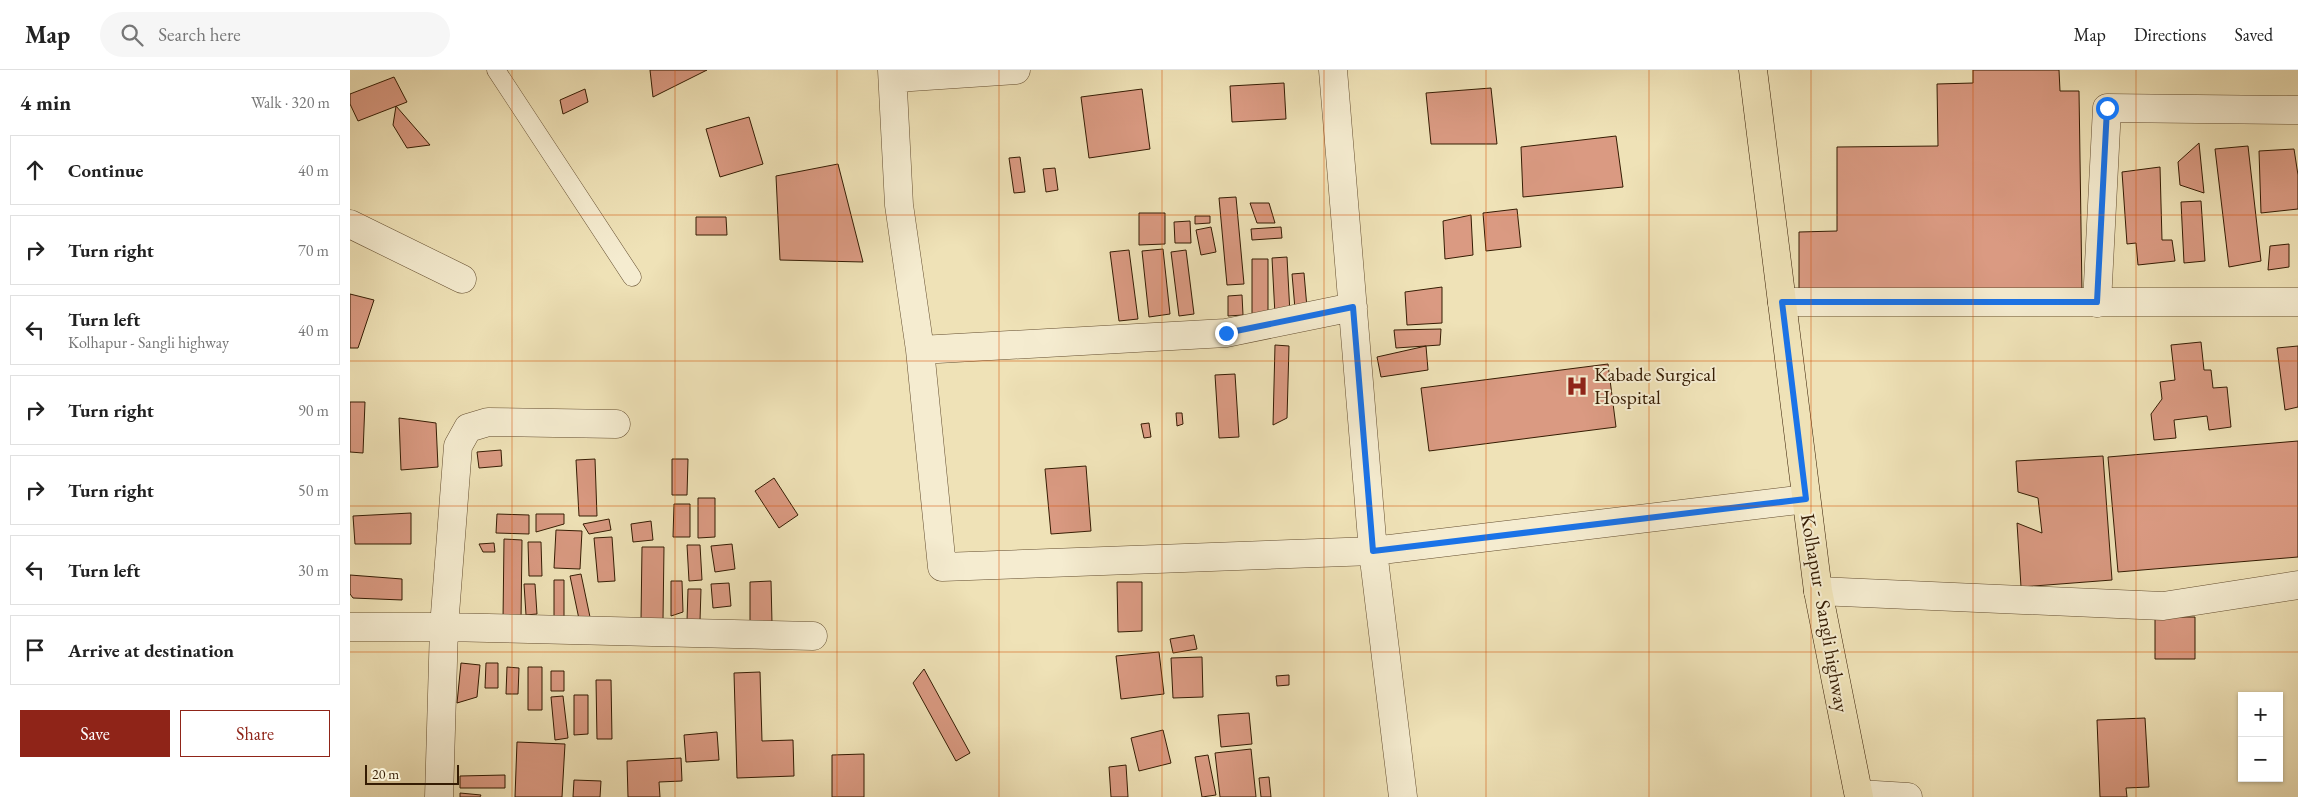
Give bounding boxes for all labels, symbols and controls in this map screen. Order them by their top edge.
search box [100,12,450,57]
text: Map [25,19,70,50]
icon: search [118,21,146,49]
text: Search here [158,22,241,47]
text: Map [2074,23,2106,46]
text: Directions [2134,23,2206,46]
text: Saved [2234,23,2273,46]
text: 4 min [20,89,71,116]
text: Walk · 320 m [251,92,330,113]
route start [2096,97,2119,120]
icon: ahead [21,156,49,184]
text: Continue [68,158,143,183]
text: 40 m [298,160,329,181]
icon: right [21,236,49,264]
text: Turn right [68,238,154,263]
text: 70 m [298,240,329,261]
text: Turn left [68,307,140,332]
icon: left [21,316,49,344]
text: 40 m [298,320,329,341]
route end [1215,322,1238,345]
text: Kolhapur - Sangli highway [68,332,229,353]
place label: Kabade Surgical Hospital [1594,361,1716,410]
hospital icon: Kabade Surgical Hospital [1564,373,1590,399]
icon: right [21,396,49,424]
text: Turn right [68,398,154,423]
text: 90 m [298,400,329,421]
icon: right [21,476,49,504]
text: Turn right [68,478,154,503]
text: 50 m [298,480,329,501]
street label: Kolhapur - Sangli highway [1795,512,1855,715]
icon: left [21,556,49,584]
text: Turn left [68,558,140,583]
text: 30 m [298,560,329,581]
icon: arrive [21,636,49,664]
text: Arrive at destination [68,638,234,663]
map controls [2238,692,2283,782]
button: + [2238,692,2283,737]
button: Save [20,710,170,757]
button: Share [180,710,330,757]
button: − [2238,737,2283,782]
scale bar [365,762,459,785]
text: 20 m [372,765,399,783]

